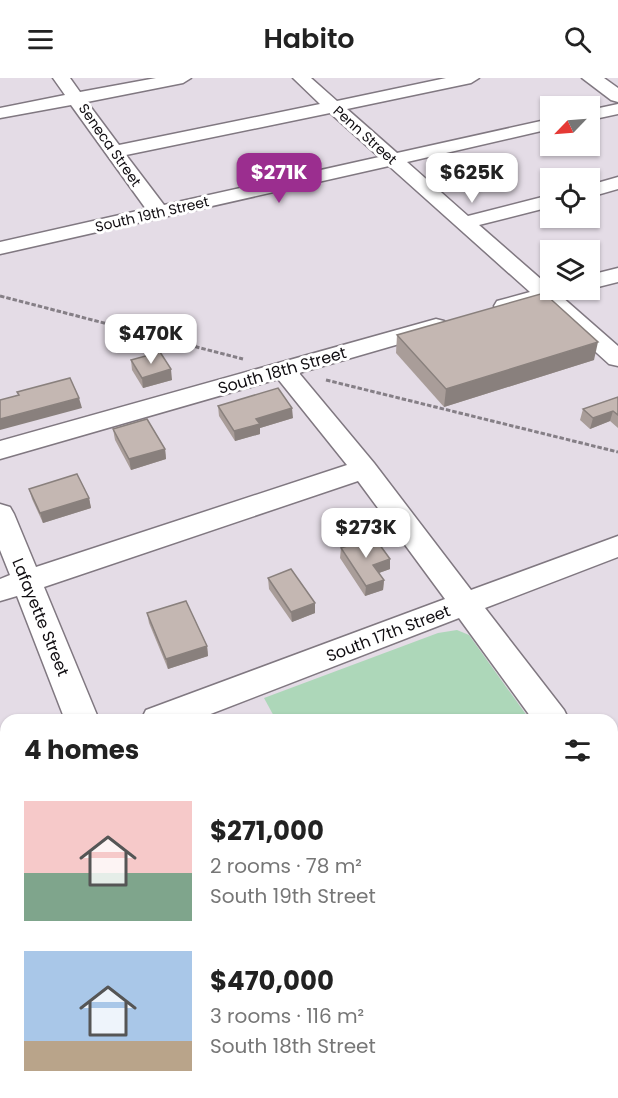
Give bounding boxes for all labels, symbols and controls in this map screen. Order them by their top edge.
text: Habito [263,20,355,57]
icon: menu [24,23,57,56]
icon: search [561,23,594,56]
north arrow [540,96,600,156]
map controls [540,96,600,300]
street label: Seneca Street [74,99,146,191]
street label: Penn Street [329,101,401,169]
pin: $271K [237,153,321,204]
pin: $625K [430,153,514,204]
text: $271K [251,158,307,186]
text: $625K [440,158,504,186]
button: locate [540,168,600,228]
street label: South 19th Street [93,191,211,237]
button: layers [540,240,600,300]
pin: $470K [109,314,193,365]
text: $470K [119,319,183,347]
street label: South 18th Street [215,341,349,400]
pin: $273K [324,508,408,559]
text: $273K [335,513,397,541]
street label: Lafayette Street [6,555,75,680]
street label: South 17th Street [323,599,454,668]
text: 4 homes [24,732,139,768]
icon: filters [561,734,594,767]
text: $271,000 [210,813,324,849]
icon: home [72,825,144,897]
text: 2 rooms · 78 m² [210,852,362,880]
text: South 19th Street [210,882,376,910]
text: $470,000 [210,963,334,999]
icon: home [72,975,144,1047]
text: 3 rooms · 116 m² [210,1002,364,1030]
text: South 18th Street [210,1032,376,1060]

